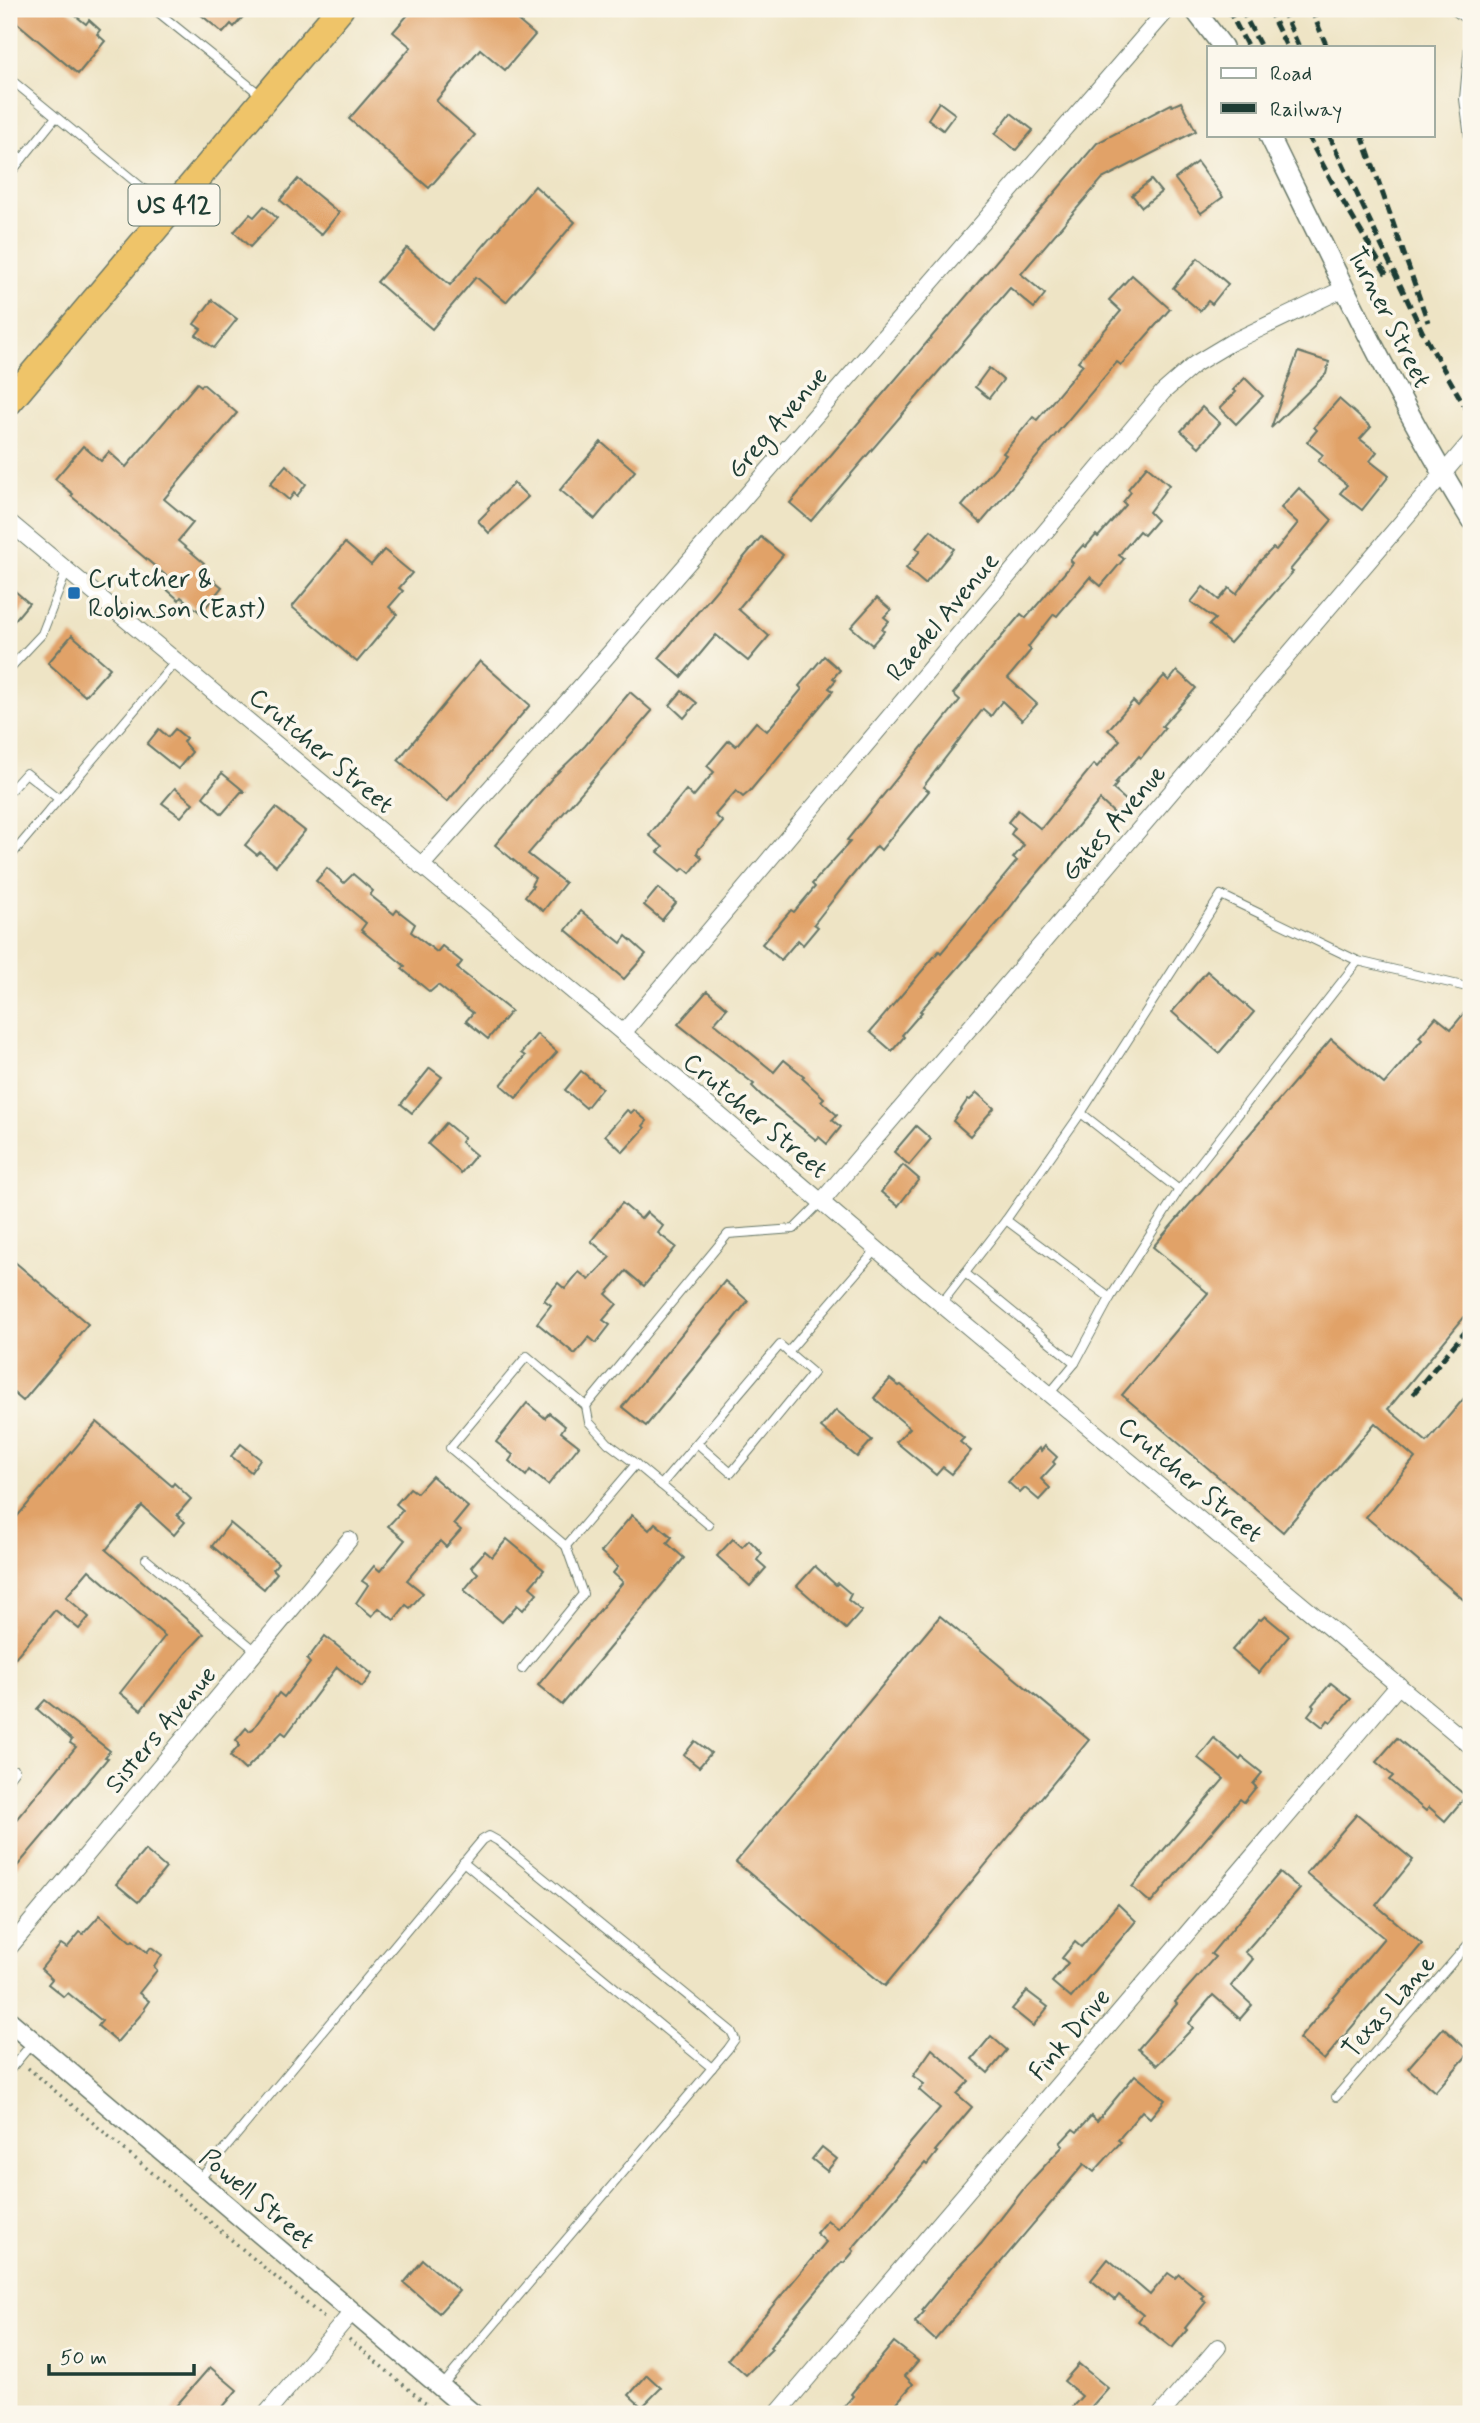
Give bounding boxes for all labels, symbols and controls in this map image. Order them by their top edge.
legend [1207,46,1434,136]
text: Road [1270,60,1312,88]
text: Railway [1270,96,1342,124]
road number: US 412 [128,184,220,226]
street label: Turner Street [1338,242,1438,394]
street label: Greg Avenue [720,360,838,488]
street label: Raedel Avenue [879,545,1008,689]
place label: Crutcher & Robinson (East) [88,563,265,627]
marker: Crutcher & Robinson (East) [66,585,82,601]
street label: Crutcher Street [241,681,400,822]
street label: Gates Avenue [1054,758,1175,889]
street label: Crutcher Street [675,1046,834,1187]
street label: Crutcher Street [1110,1410,1269,1551]
street label: Sisters Avenue [98,1659,225,1801]
street label: Texas Lane [1335,1948,1444,2066]
street label: Fink Drive [1022,1982,1119,2089]
street label: Powell Street [192,2141,322,2258]
scale bar [49,2332,194,2376]
text: 50 m [60,2344,107,2372]

